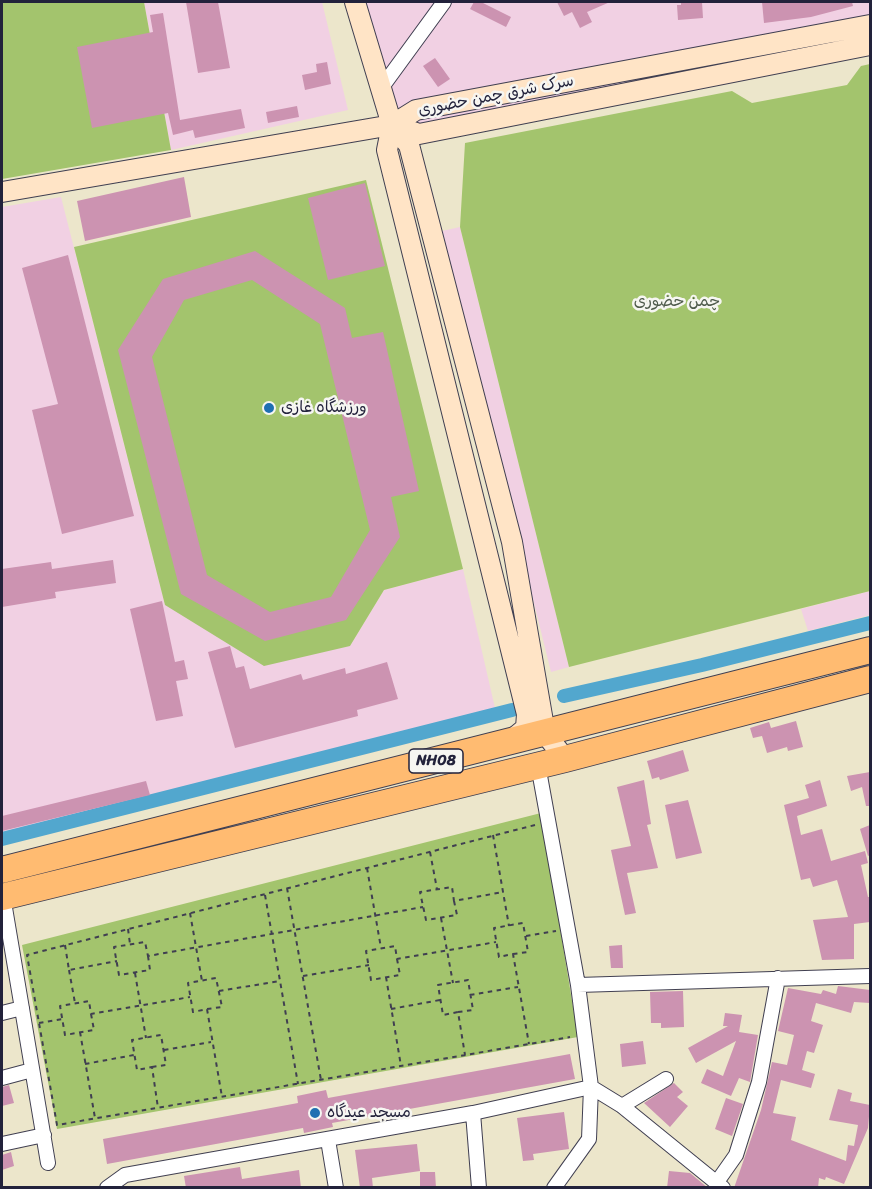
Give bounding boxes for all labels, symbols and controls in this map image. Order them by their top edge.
street label: سرک شرق چمن حضوری [417,71,575,121]
park label: چمن حضوری [634,292,720,312]
place label: ورزشگاه غازی [281,398,367,418]
marker: ورزشگاه غازی [262,401,276,415]
road number: NH08 [409,749,463,773]
place label: مسجد عیدگاه [327,1103,411,1123]
marker: مسجد عیدگاه [308,1106,322,1120]

